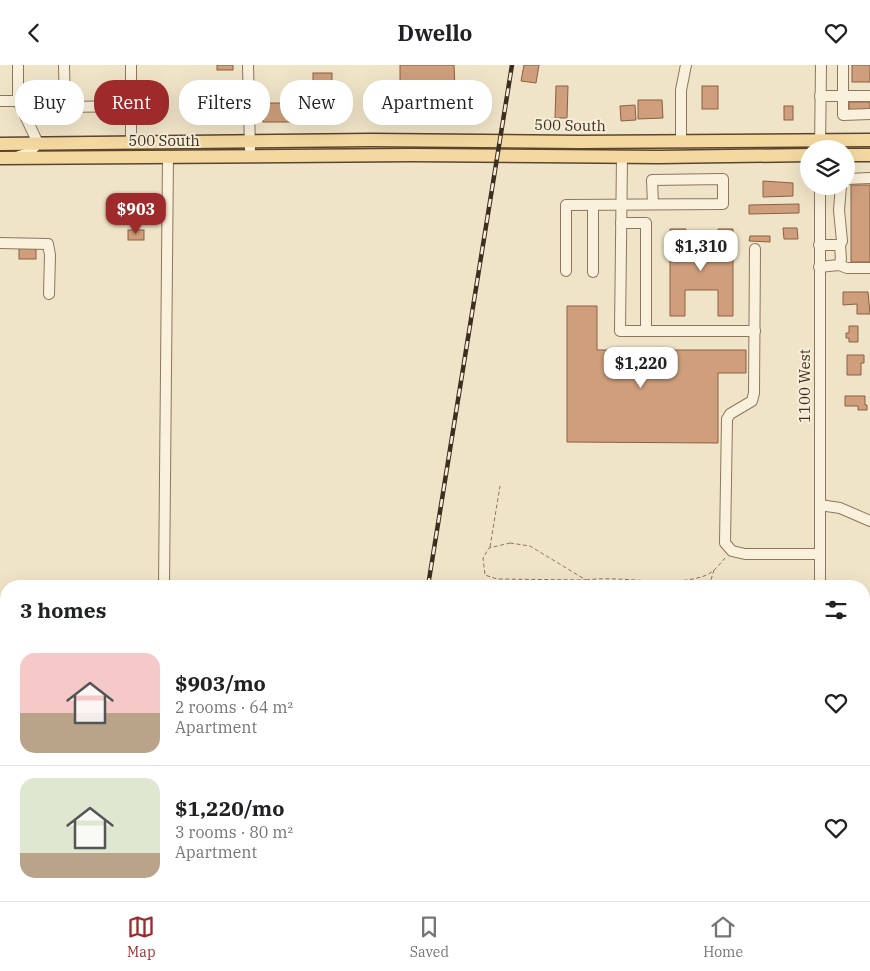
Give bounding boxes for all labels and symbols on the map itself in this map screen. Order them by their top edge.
street label: 500 South [534,115,606,135]
street label: 500 South [128,131,200,150]
pin: $903 [106,193,166,235]
pin: $1,310 [660,229,742,272]
pin: $1,220 [600,347,682,389]
street label: 1100 West [795,349,814,423]

